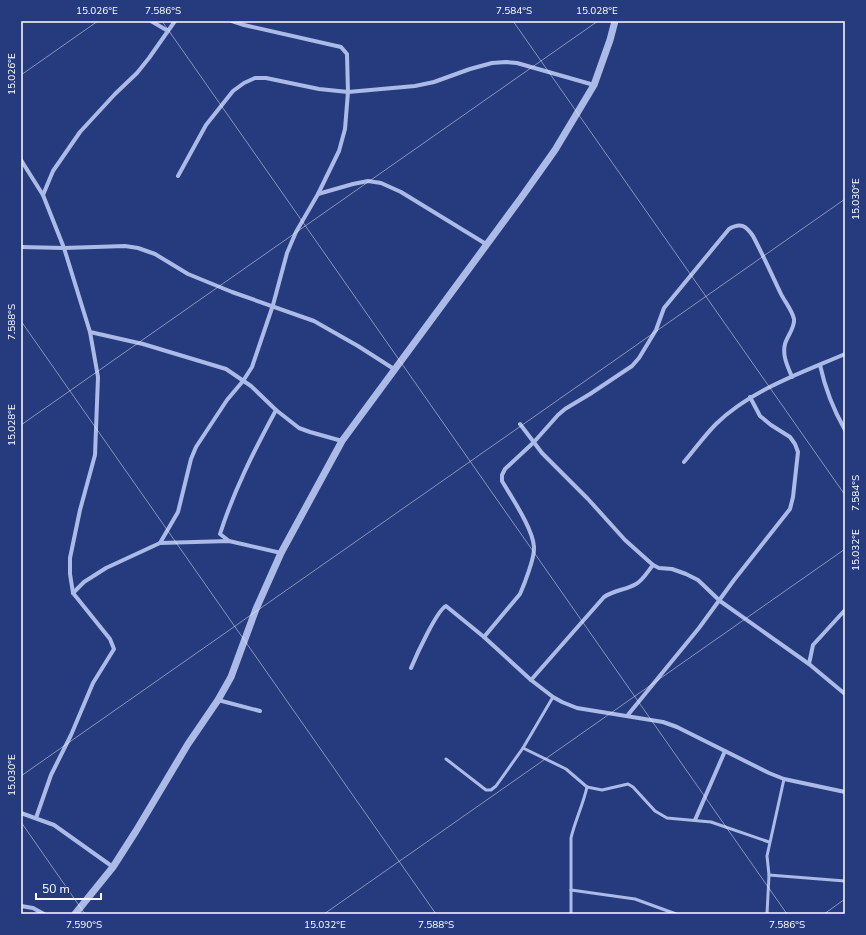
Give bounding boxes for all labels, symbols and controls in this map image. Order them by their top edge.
text: 15.026°E [76,4,118,18]
text: 7.586°S [145,4,181,18]
text: 7.584°S [496,4,532,18]
text: 15.028°E [576,4,618,18]
text: 15.026°E [5,53,19,95]
text: 15.030°E [849,178,863,220]
text: 7.588°S [5,304,19,340]
text: 15.028°E [5,404,19,446]
text: 7.584°S [849,475,863,511]
text: 15.032°E [849,529,863,571]
text: 15.030°E [5,754,19,796]
scale bar [36,875,101,901]
text: 50 m [42,881,70,897]
text: 7.590°S [66,918,102,932]
text: 15.032°E [304,918,346,932]
text: 7.588°S [418,918,454,932]
text: 7.586°S [769,918,805,932]

